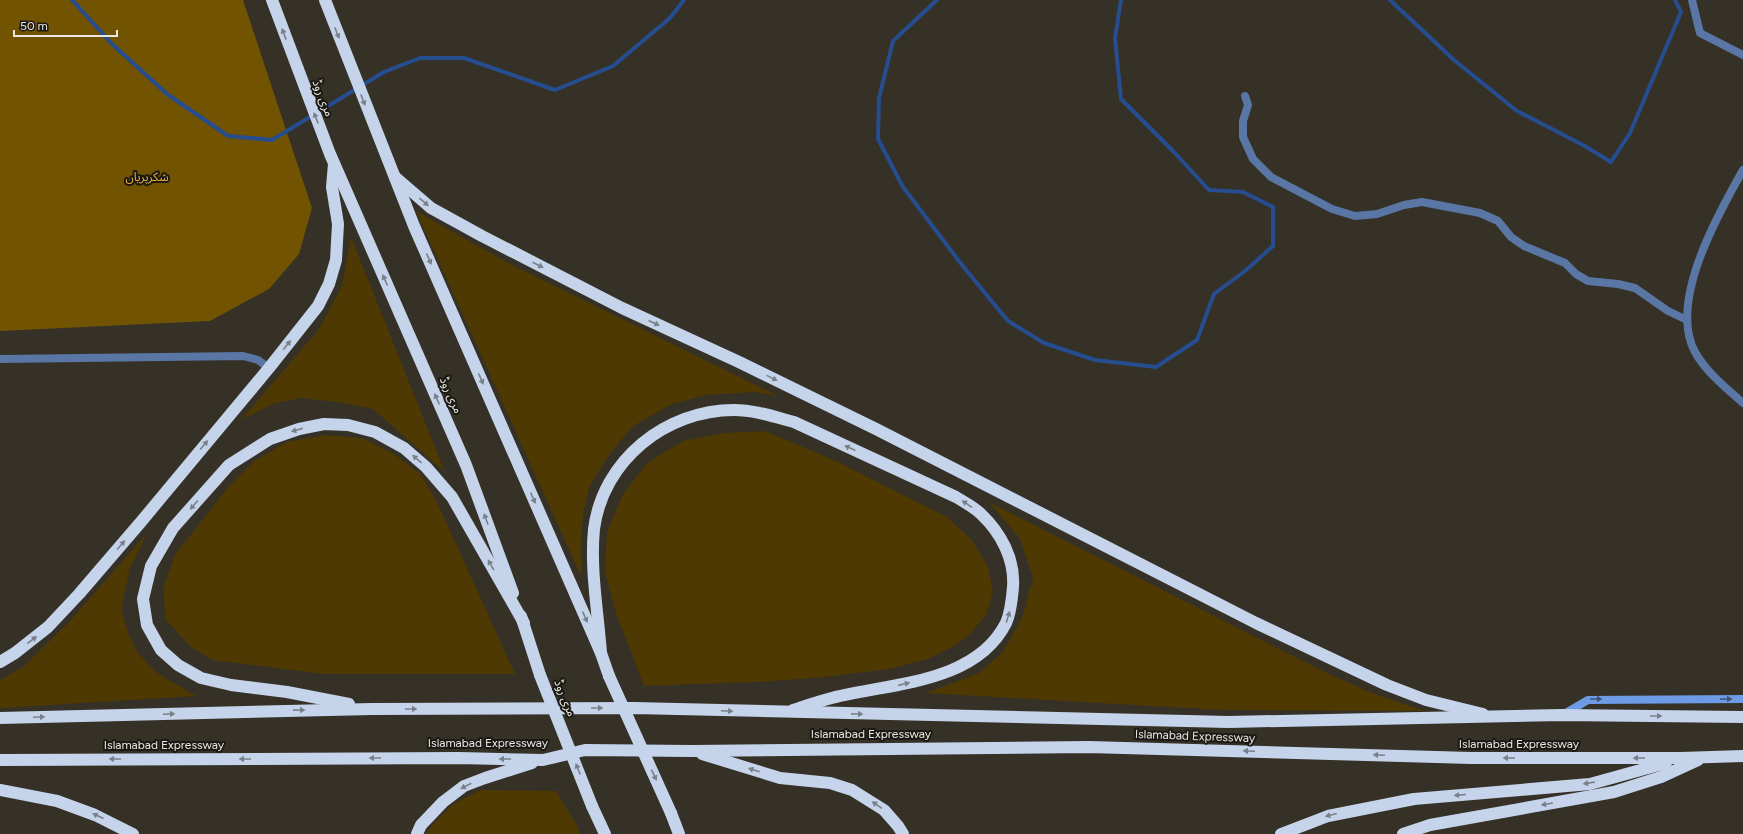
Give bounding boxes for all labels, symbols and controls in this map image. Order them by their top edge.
scale bar [14,12,117,38]
text: 50 m [20,19,48,33]
one-way arrow [281,28,287,40]
one-way arrow [335,28,341,40]
street label: مری روڈ [310,77,337,119]
one-way arrow [361,94,367,106]
one-way arrow [312,111,318,123]
park label: شکرپریاں [125,170,169,185]
one-way arrow [419,198,430,207]
one-way arrow [426,254,432,266]
one-way arrow [532,262,544,268]
one-way arrow [382,274,388,286]
one-way arrow [649,320,660,326]
one-way arrow [283,340,292,351]
one-way arrow [478,373,484,384]
street label: مری روڈ [437,374,466,415]
one-way arrow [766,375,778,381]
one-way arrow [434,393,441,405]
one-way arrow [290,427,302,433]
one-way arrow [200,440,209,451]
one-way arrow [844,445,855,451]
one-way arrow [412,455,422,464]
one-way arrow [530,492,536,503]
one-way arrow [189,500,198,510]
one-way arrow [962,500,972,508]
one-way arrow [483,513,489,525]
one-way arrow [116,541,125,550]
one-way arrow [487,559,494,571]
one-way arrow [1005,610,1011,622]
one-way arrow [583,611,589,623]
one-way arrow [27,635,38,644]
street label: مری روڈ [551,677,579,719]
one-way arrow [897,680,910,686]
one-way arrow [1590,696,1602,703]
one-way arrow [1720,696,1733,702]
one-way arrow [591,705,604,711]
one-way arrow [405,706,418,712]
one-way arrow [293,707,306,713]
one-way arrow [721,708,734,714]
one-way arrow [163,710,175,717]
one-way arrow [851,711,864,717]
one-way arrow [1650,713,1663,719]
one-way arrow [33,714,46,720]
street label: Islamabad Expressway [811,727,932,741]
street label: Islamabad Expressway [1135,727,1256,745]
street label: Islamabad Expressway [428,736,549,750]
street label: Islamabad Expressway [1459,737,1580,751]
street label: Islamabad Expressway [104,738,225,752]
one-way arrow [1243,748,1255,755]
one-way arrow [1372,752,1385,758]
one-way arrow [368,755,381,761]
one-way arrow [1502,755,1515,761]
one-way arrow [1632,755,1645,761]
one-way arrow [108,756,121,762]
one-way arrow [238,756,251,762]
one-way arrow [498,756,511,762]
one-way arrow [574,763,580,775]
one-way arrow [747,767,759,773]
one-way arrow [651,769,657,780]
one-way arrow [1583,780,1595,786]
one-way arrow [460,783,472,789]
one-way arrow [1453,791,1466,798]
one-way arrow [872,801,882,809]
one-way arrow [1541,801,1553,807]
one-way arrow [92,813,104,819]
one-way arrow [1325,813,1338,819]

